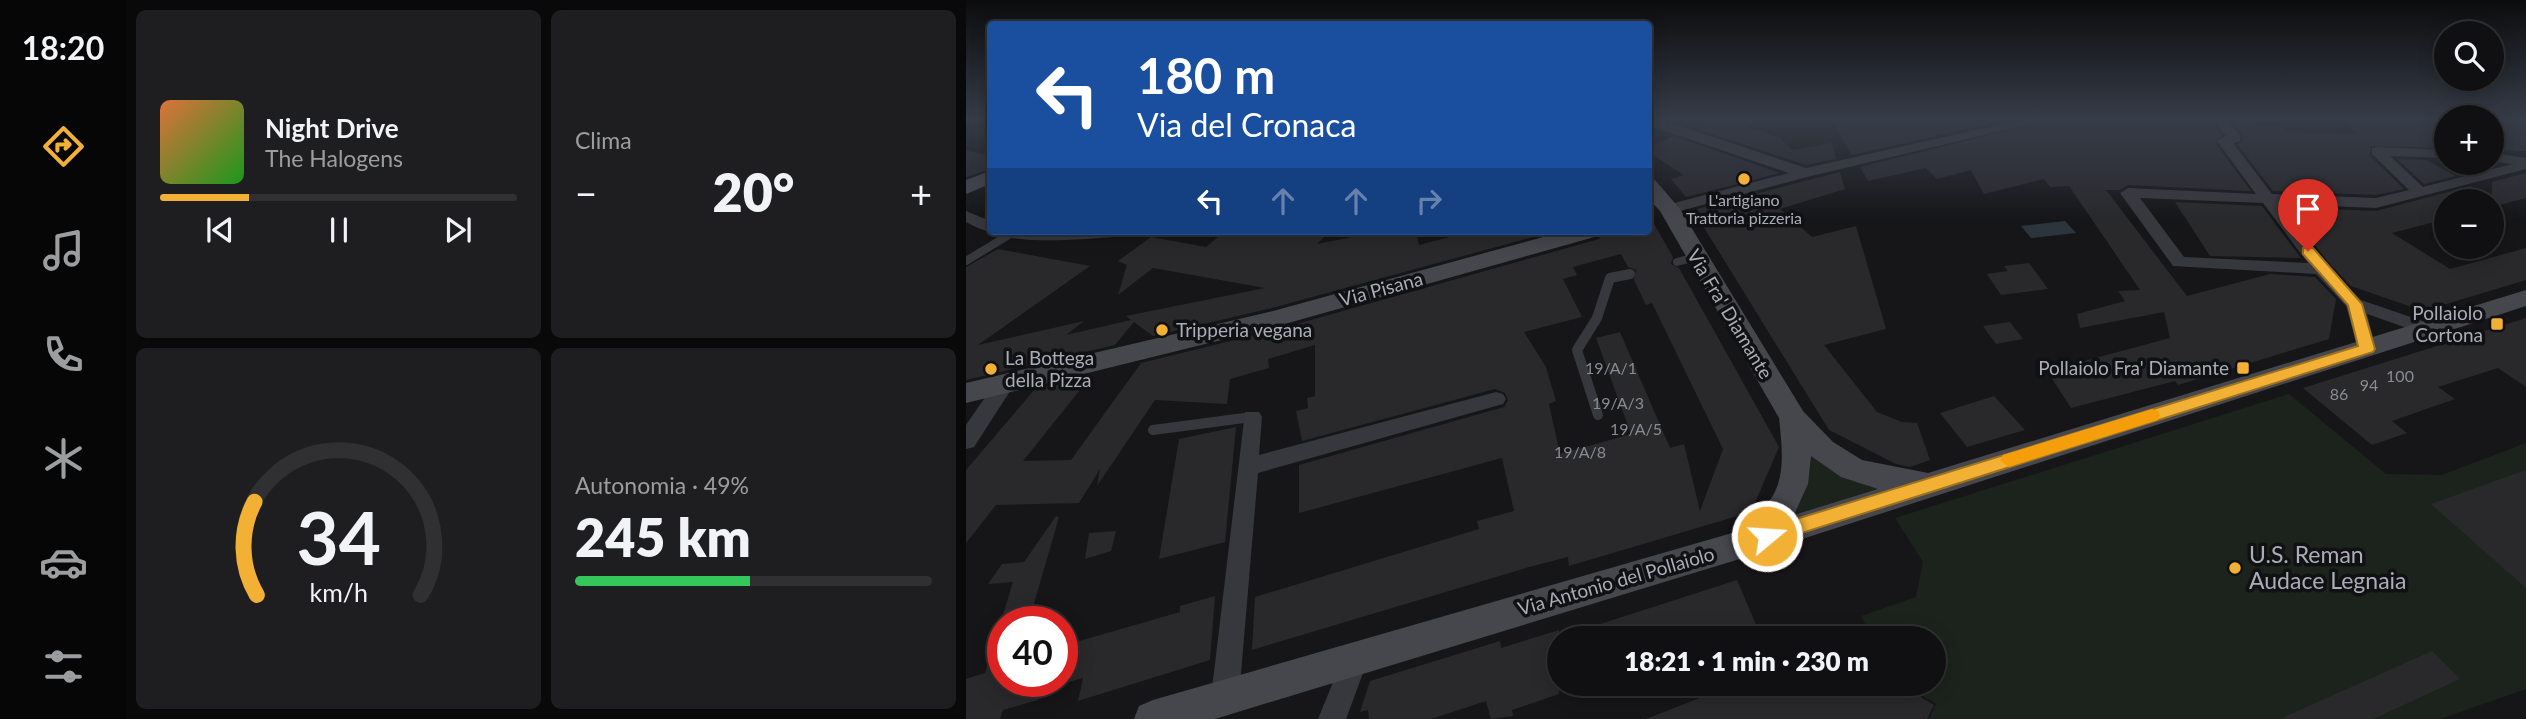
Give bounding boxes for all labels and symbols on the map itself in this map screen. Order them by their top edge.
marker: L'artigiano Trattoria pizzeria [1736,171,1752,187]
pin [2278,179,2338,251]
place label: L'artigiano Trattoria pizzeria [1686,190,1802,227]
street label: Via Fra' Diamante [1683,245,1778,383]
street label: Via Pisana [1337,266,1425,311]
place label: Pollaiolo Cortona [2412,301,2483,346]
marker: Pollaiolo Cortona [2489,316,2505,332]
place label: Tripperia vegana [1176,318,1312,341]
marker: Tripperia vegana [1154,322,1170,338]
place label: La Bottega della Pizza [1005,346,1094,391]
place label: Pollaiolo Fra' Diamante [2038,356,2229,379]
house number: 19/A/1 [1585,358,1637,377]
marker: Pollaiolo Fra' Diamante [2235,360,2251,376]
marker: La Bottega della Pizza [983,361,999,377]
house number: 100 [2386,366,2414,385]
house number: 94 [2360,375,2378,394]
house number: 86 [2330,384,2348,403]
house number: 19/A/3 [1592,393,1644,412]
house number: 19/A/5 [1610,419,1662,438]
house number: 19/A/8 [1554,442,1606,461]
position arrow [1730,499,1804,573]
place label: U.S. Reman Audace Legnaia [2249,540,2407,594]
street label: Via Antonio del Pollaiolo [1515,541,1717,620]
marker: U.S. Reman Audace Legnaia [2227,560,2243,576]
speed limit sign: 40 [987,606,1078,697]

